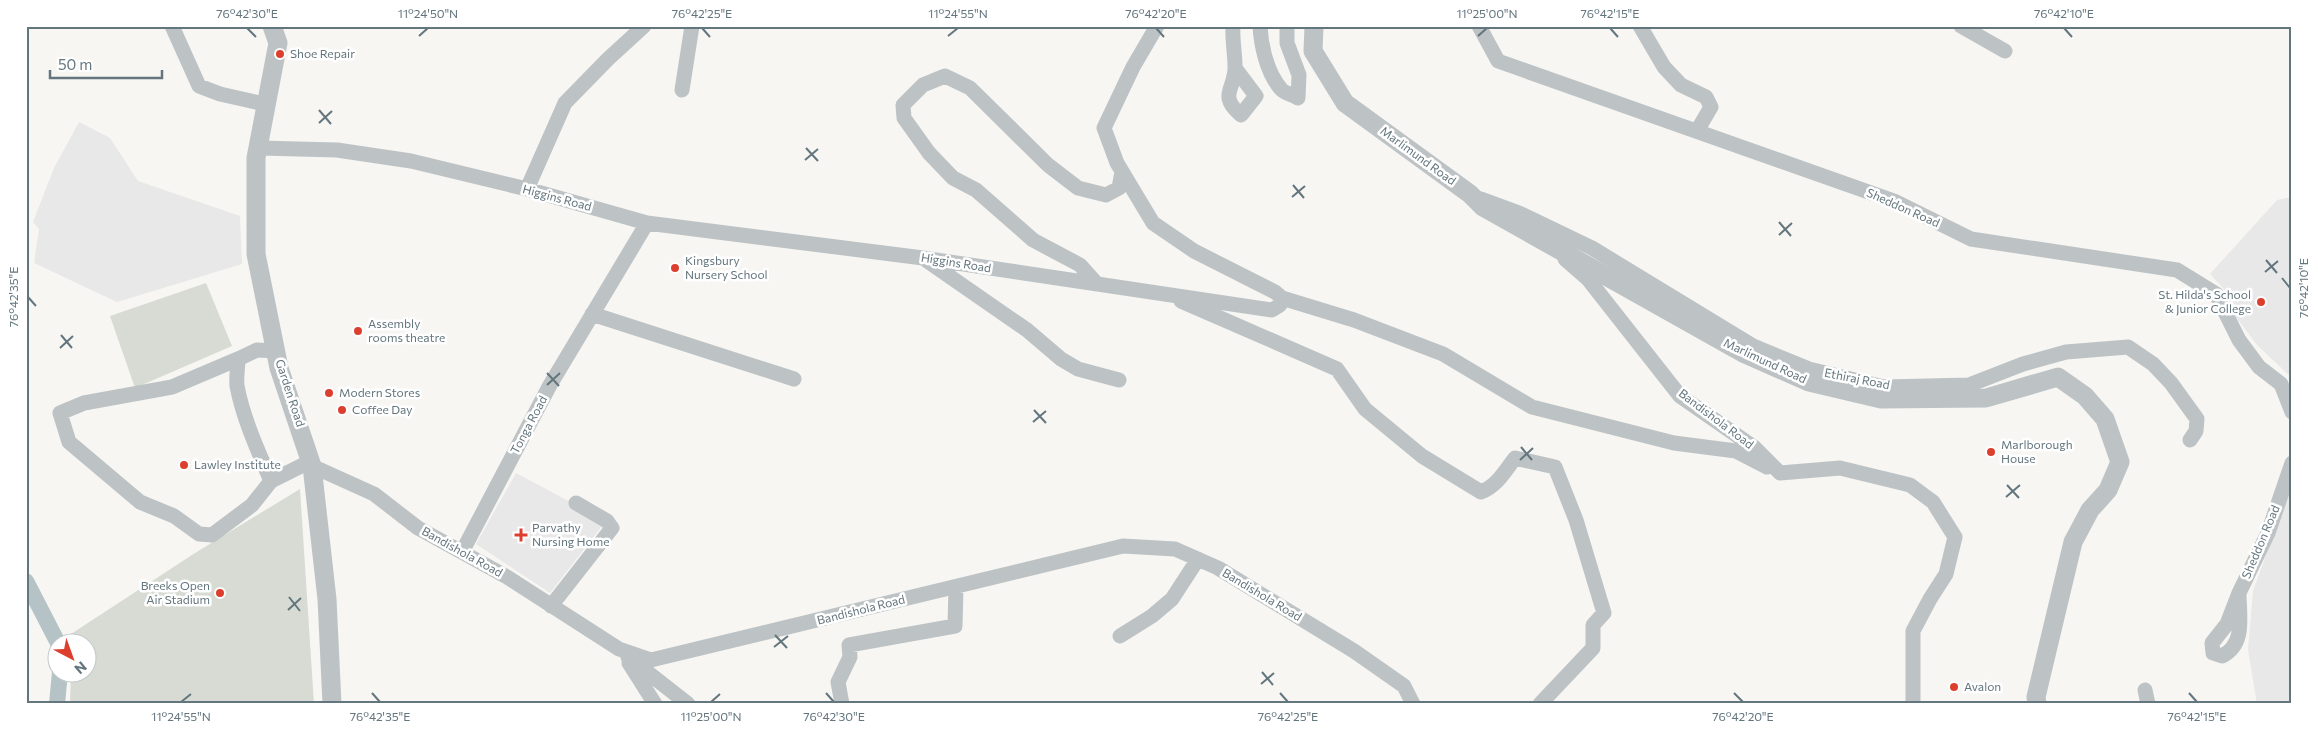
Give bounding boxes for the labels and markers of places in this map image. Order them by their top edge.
place label: Shoe Repair [290,46,355,60]
marker: Shoe Repair [274,48,286,60]
place label: Kingsbury Nursery School [685,253,768,281]
marker: Kingsbury Nursery School [669,262,681,274]
place label: St. Hilda's School & Junior College [2158,287,2251,316]
marker: St. Hilda's School & Junior College [2255,296,2267,308]
place label: Assembly rooms theatre [368,316,445,344]
marker: Assembly rooms theatre [352,325,364,337]
place label: Modern Stores [339,385,420,399]
marker: Modern Stores [323,387,335,399]
place label: Coffee Day [352,402,412,416]
marker: Coffee Day [336,404,348,416]
place label: Marlborough House [2001,437,2073,465]
marker: Marlborough House [1985,446,1997,458]
place label: Lawley Institute [194,457,281,471]
marker: Lawley Institute [178,459,190,471]
place label: Parvathy Nursing Home [532,520,610,548]
marker: Parvathy Nursing Home [514,528,528,542]
place label: Breeks Open Air Stadium [141,578,210,606]
marker: Breeks Open Air Stadium [214,587,226,599]
place label: Avalon [1964,679,2001,693]
marker: Avalon [1948,681,1960,693]

